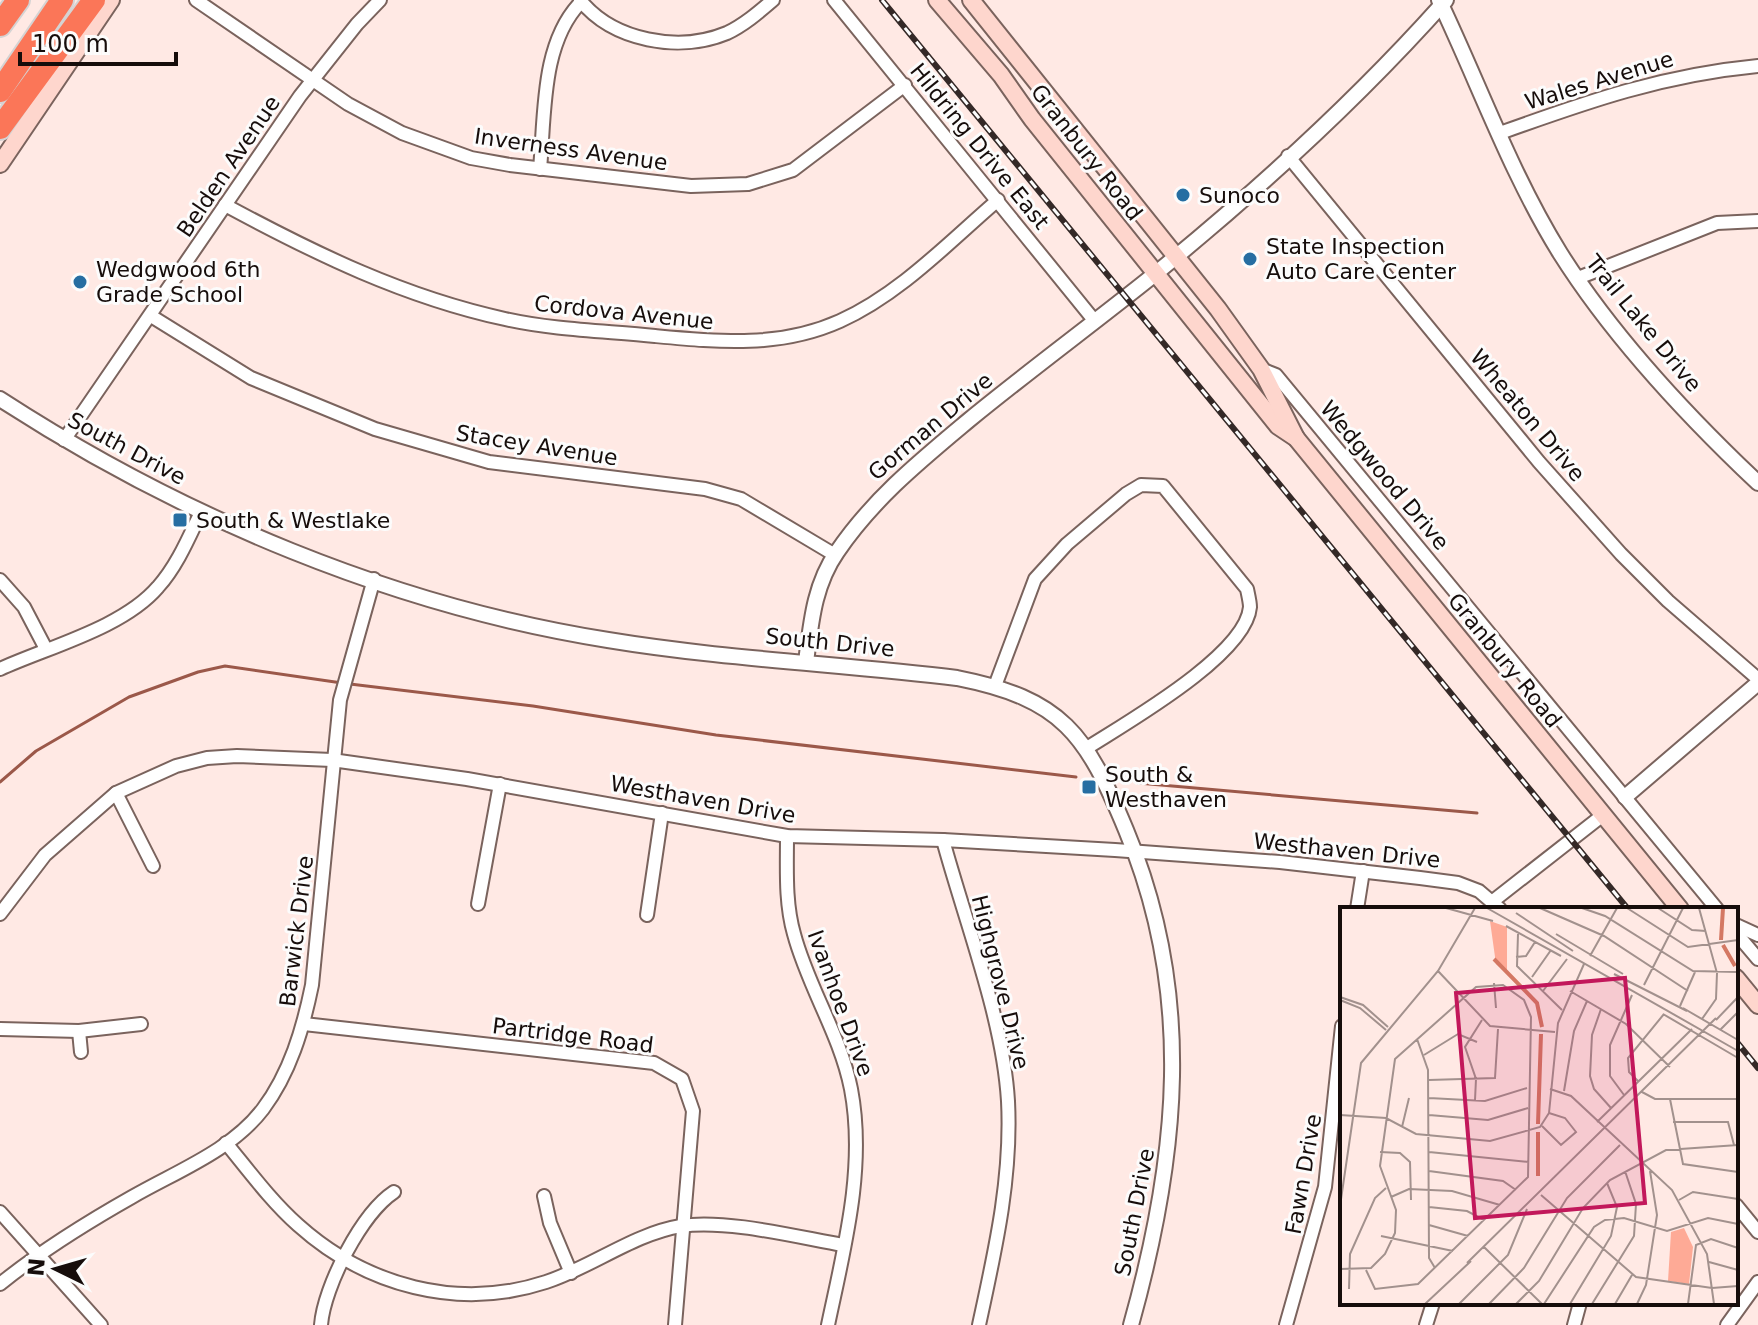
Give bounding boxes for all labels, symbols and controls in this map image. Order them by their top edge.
scale bar [20,16,176,66]
text: 100 m [32,30,109,58]
street label: Wales Avenue [1522,46,1676,115]
street label: Hildring Drive East [905,58,1054,234]
street label: Granbury Road [1026,79,1147,225]
street label: Belden Avenue [172,91,285,242]
street label: Inverness Avenue [473,124,669,175]
place label: Sunoco [1199,183,1280,208]
marker: Sunoco [1174,186,1192,204]
place label: State Inspection Auto Care Center [1266,234,1457,284]
street label: Trail Lake Drive [1580,249,1706,397]
marker: State Inspection Auto Care Center [1241,250,1259,268]
place label: Wedgwood 6th Grade School [96,257,260,307]
marker: Wedgwood 6th Grade School [71,273,89,291]
street label: Cordova Avenue [533,291,715,334]
street label: Wheaton Drive [1465,344,1590,486]
street label: Gorman Drive [863,367,997,485]
street label: Wedgwood Drive [1315,396,1454,555]
street label: South Drive [64,407,190,490]
street label: Stacey Avenue [454,420,620,471]
place label: South & Westlake [196,508,390,533]
marker: South & Westlake [171,511,189,529]
street label: Granbury Road [1443,588,1566,733]
street label: South Drive [764,623,896,662]
place label: South & Westhaven [1105,762,1227,812]
street label: Westhaven Drive [608,771,797,828]
marker: South & Westhaven [1080,778,1098,796]
street label: Westhaven Drive [1252,828,1442,873]
street label: Barwick Drive [275,854,318,1008]
street label: Highgrove Drive [967,892,1034,1072]
inset map [1340,907,1738,1305]
street label: Ivanhoe Drive [803,927,879,1080]
street label: Partridge Road [491,1013,655,1058]
street label: Fawn Drive [1281,1112,1326,1236]
street label: South Drive [1110,1146,1159,1278]
north arrow [16,1229,96,1309]
text: N [23,1257,50,1278]

